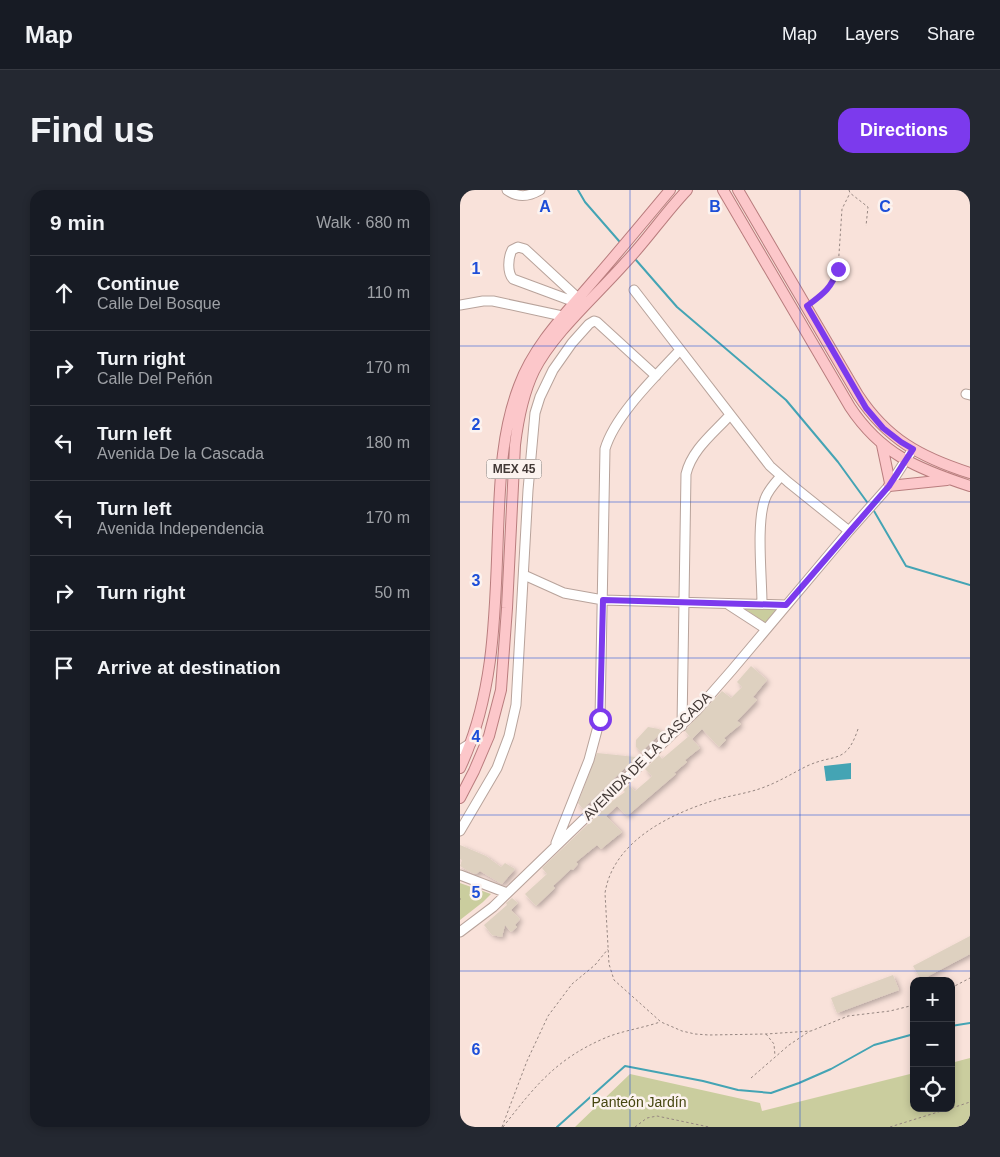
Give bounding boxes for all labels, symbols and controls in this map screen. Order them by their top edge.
text: Map [25,21,73,48]
text: Map [782,24,817,44]
text: Layers [845,24,899,44]
text: Share [927,24,975,44]
button: Directions [838,108,970,153]
text: Find us [30,110,154,149]
text: A [539,198,551,215]
text: B [709,198,721,215]
text: C [879,198,891,215]
text: 9 min [50,211,105,234]
text: Walk · 680 m [316,214,410,231]
route end [827,258,850,281]
text: 1 [472,260,481,277]
text: Continue [97,273,179,294]
icon: ahead [50,279,78,307]
text: 110 m [367,284,410,301]
text: Calle Del Bosque [97,295,221,312]
text: Turn right [97,348,185,369]
icon: right [50,354,78,382]
text: 170 m [366,359,410,376]
text: Calle Del Peñón [97,370,213,387]
text: 2 [472,416,481,433]
text: Turn left [97,423,172,444]
icon: left [50,429,78,457]
text: 180 m [366,434,410,451]
text: Avenida De la Cascada [97,445,264,462]
road number: MEX 45 [487,460,542,478]
text: Turn left [97,498,172,519]
icon: left [50,504,78,532]
text: 170 m [366,509,410,526]
text: Avenida Independencia [97,520,264,537]
text: 3 [472,572,481,589]
icon: right [50,579,78,607]
text: Turn right [97,582,185,603]
text: 50 m [374,584,410,601]
icon: arrive [50,654,78,682]
text: Arrive at destination [97,657,281,678]
street label: AVENIDA DE LA CASCADA [580,688,715,823]
route start [589,708,612,731]
text: 4 [472,728,481,745]
text: 5 [472,884,481,901]
map controls [910,977,955,1112]
button: + [910,977,955,1022]
button: − [910,1022,955,1067]
text: 6 [472,1041,481,1058]
button: locate [910,1067,955,1112]
park label: Panteón Jardín [592,1094,686,1110]

